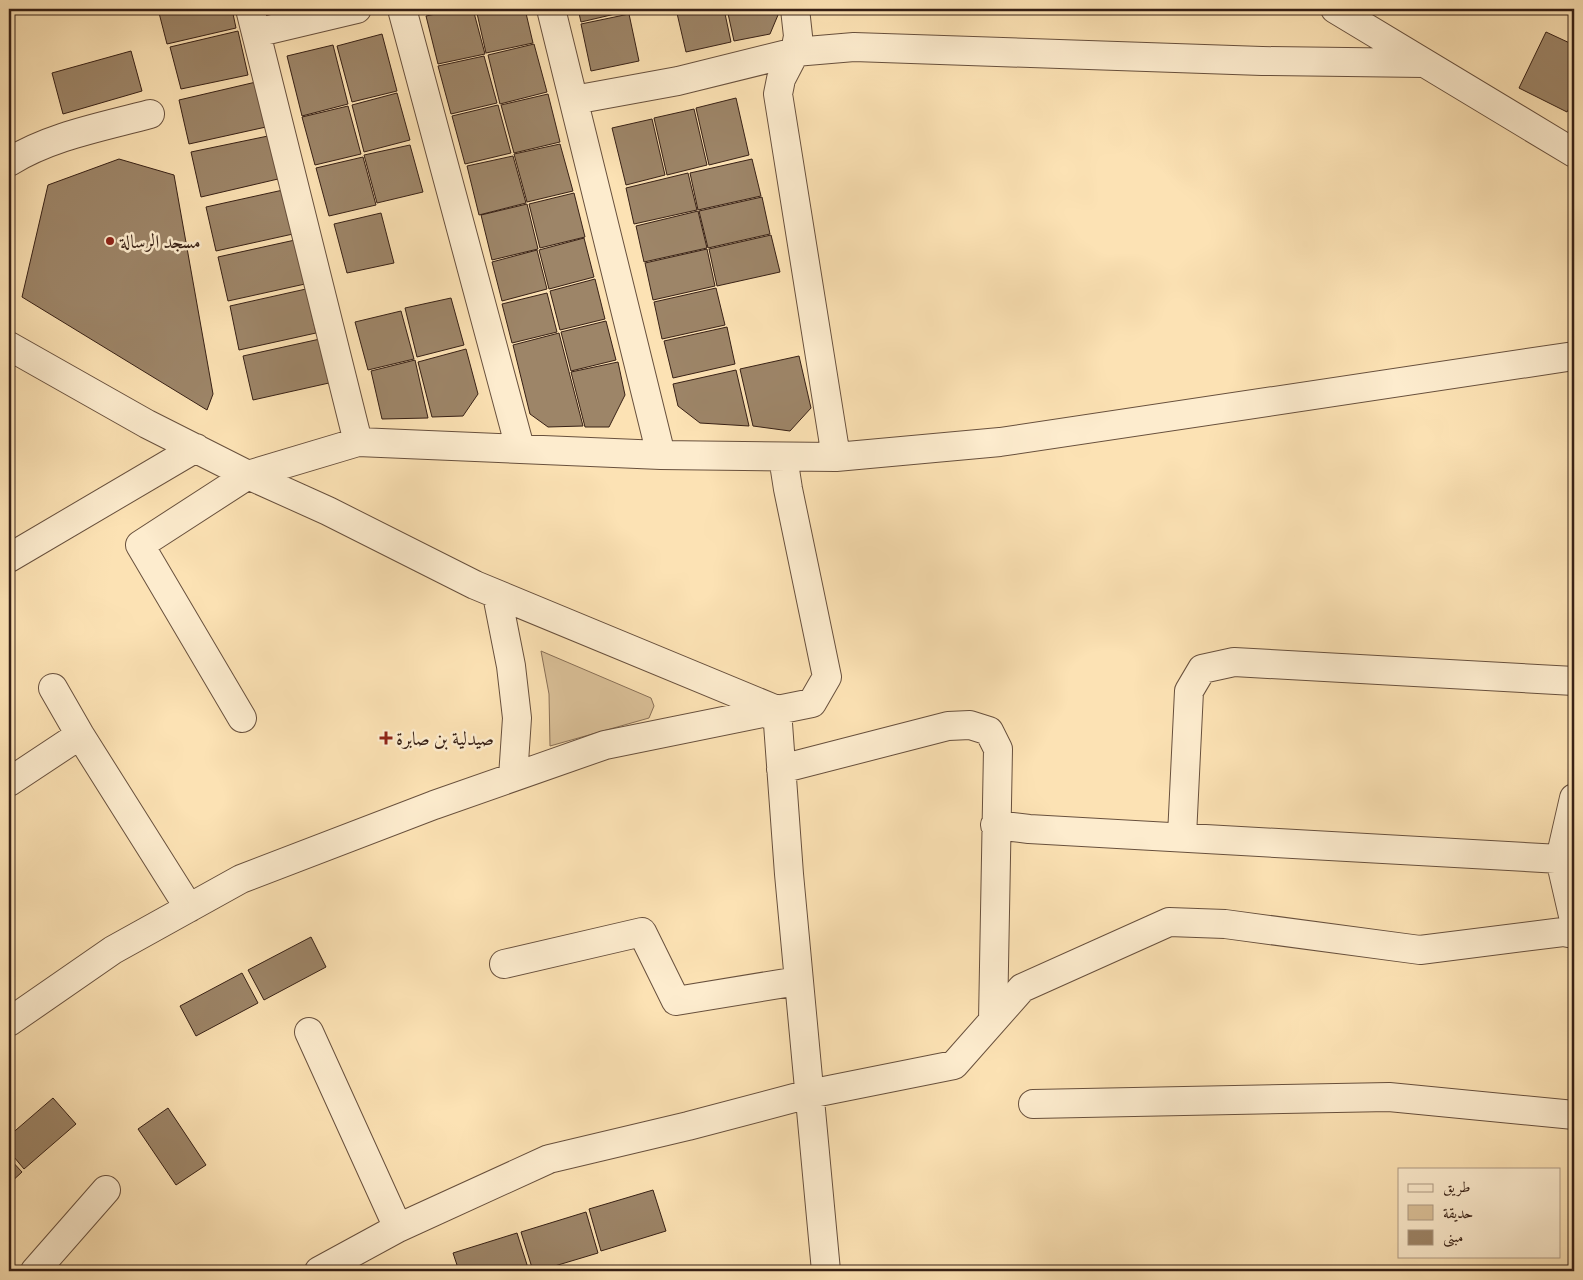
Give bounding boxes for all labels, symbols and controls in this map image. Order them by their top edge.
place label: مسجد الرسالة [119,230,201,257]
marker: مسجد الرسالة [104,235,116,247]
place label: صيدلية بن صابرة [396,727,494,754]
marker: صيدلية بن صابرة [380,732,392,744]
legend [1398,1168,1560,1258]
text: طريق [1443,1178,1470,1199]
text: حديقة [1443,1204,1473,1225]
text: مبنى [1443,1228,1463,1249]

